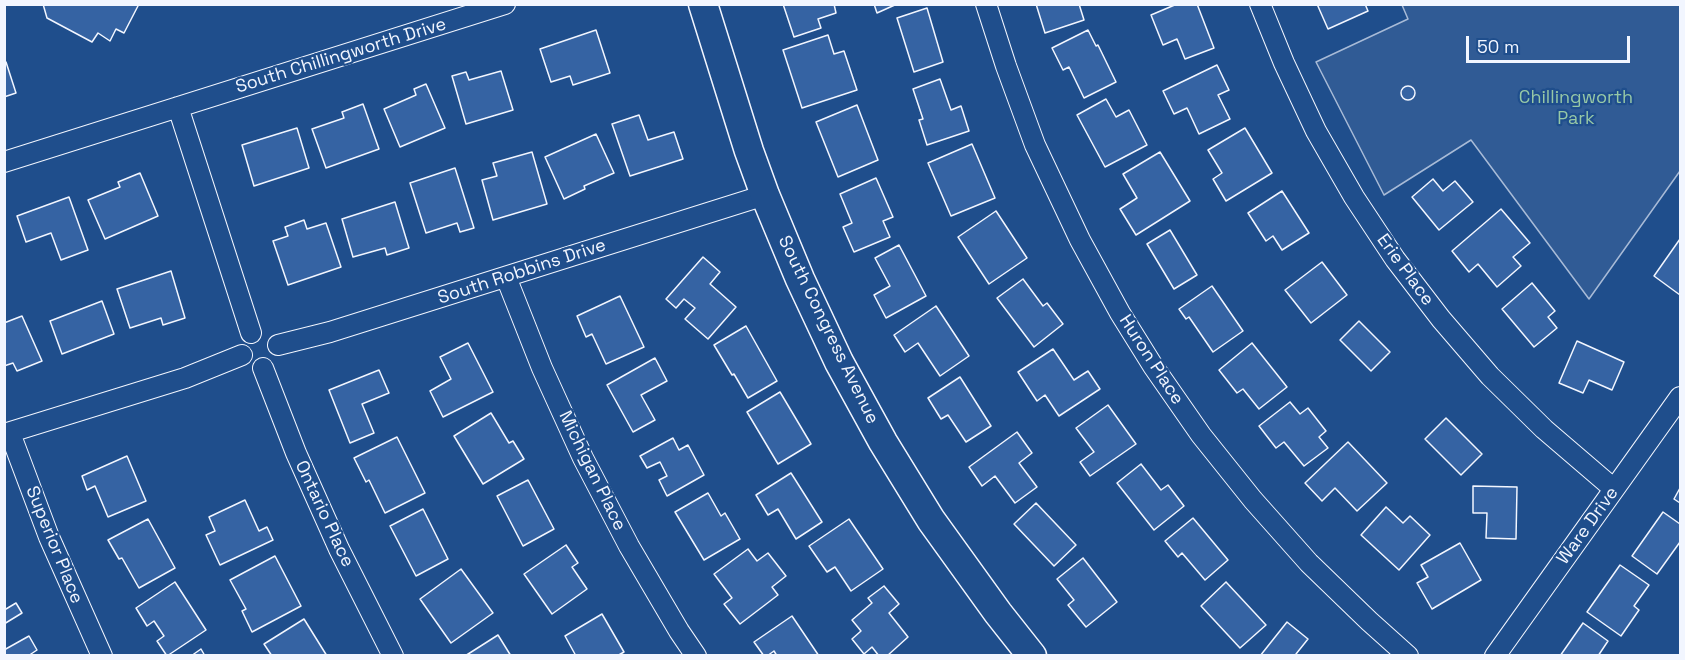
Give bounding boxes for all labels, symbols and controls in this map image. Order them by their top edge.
street label: South Chillingworth Drive [233,14,449,98]
scale bar [1469,24,1632,62]
text: 50 m [1477,35,1519,58]
park label: Chillingworth Park [1519,87,1633,130]
street label: Erie Place [1372,230,1438,310]
street label: South Congress Avenue [773,232,883,428]
street label: South Robbins Drive [435,235,609,309]
street label: Huron Place [1114,311,1188,409]
street label: Michigan Place [554,408,630,534]
street label: Ontario Place [290,457,358,571]
street label: Superior Place [21,483,87,607]
street label: Ware Drive [1553,483,1623,569]

